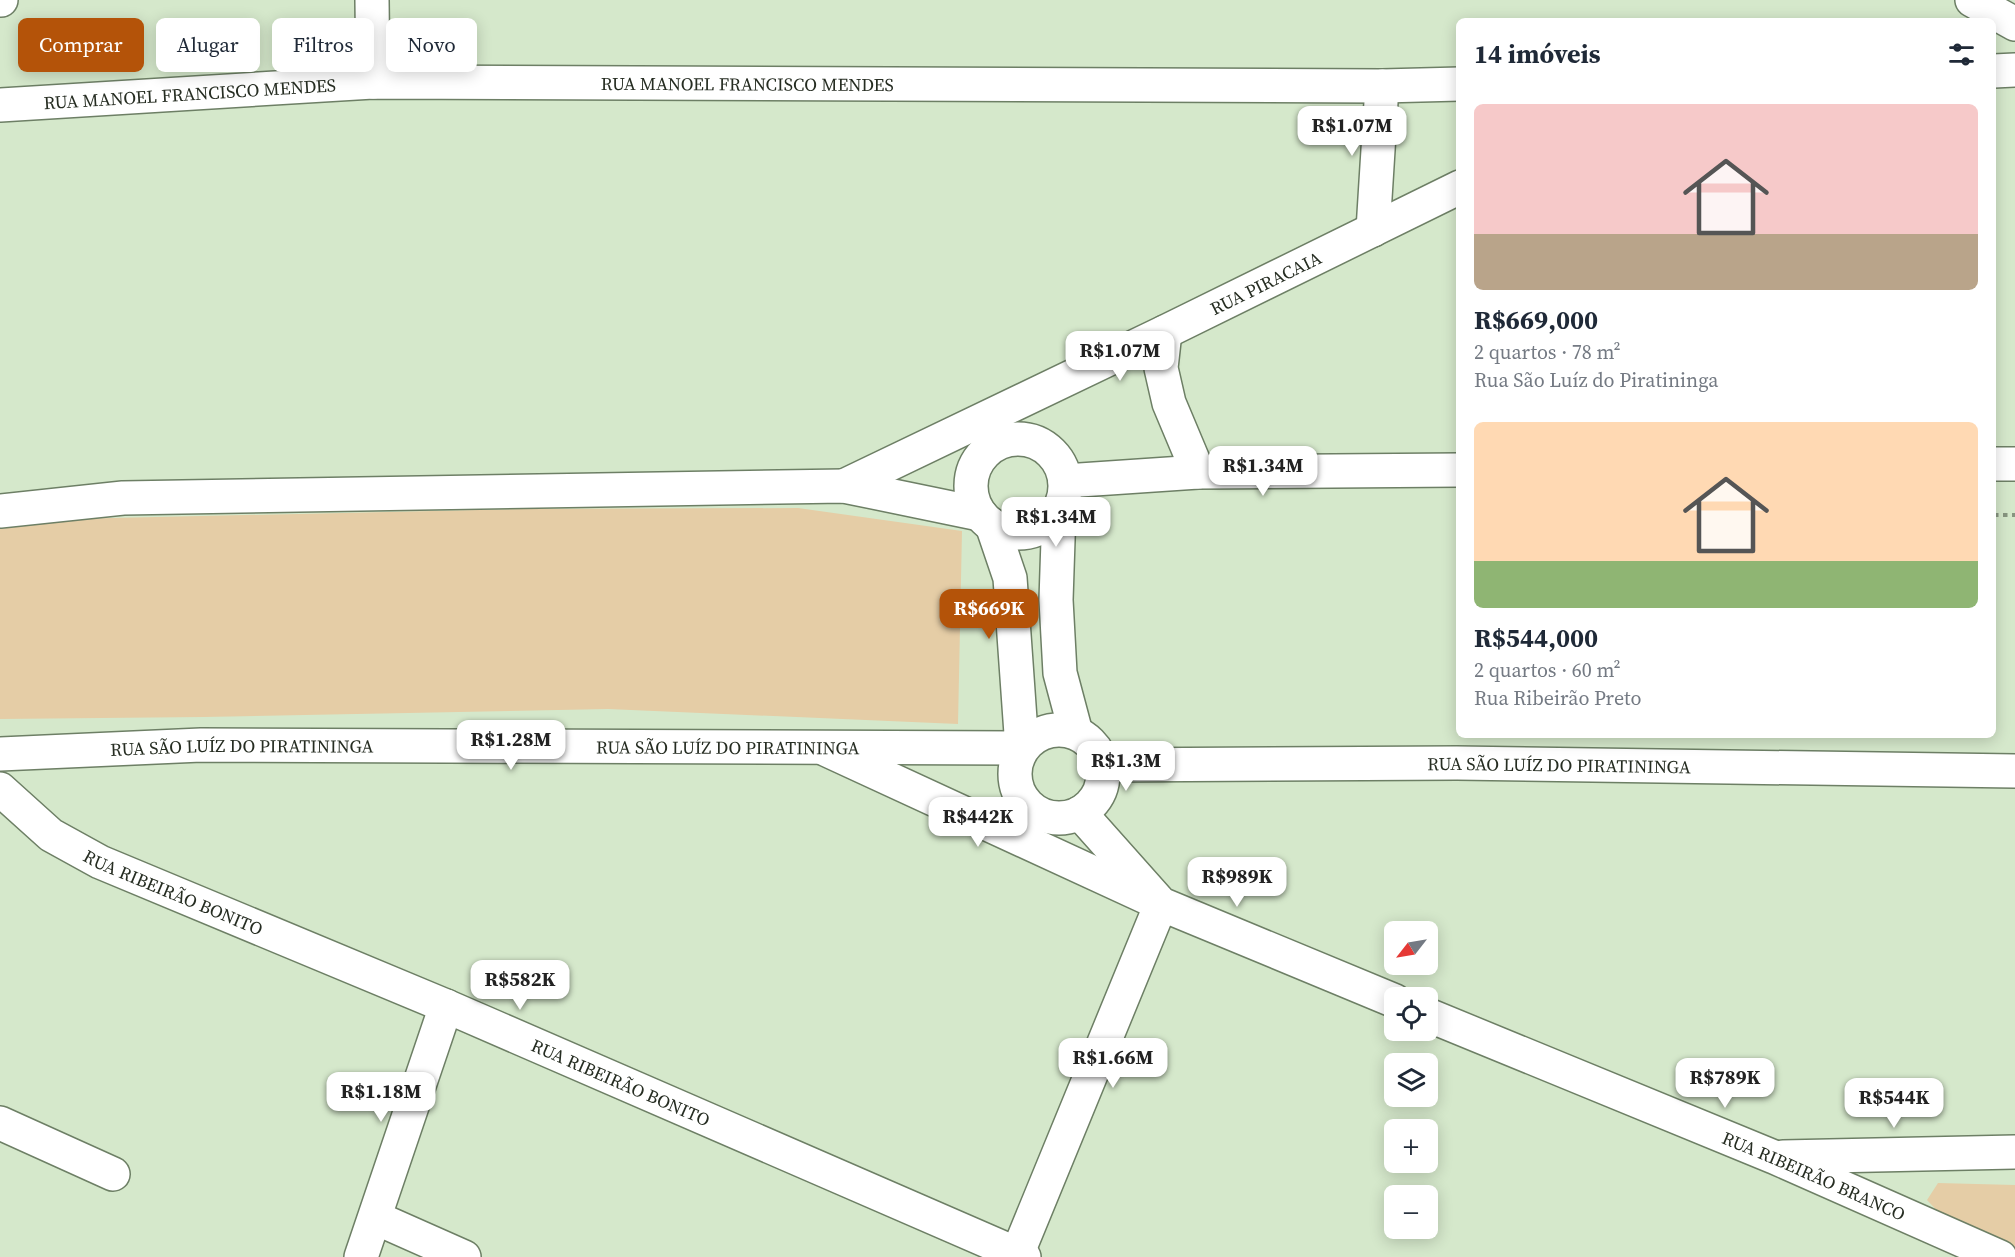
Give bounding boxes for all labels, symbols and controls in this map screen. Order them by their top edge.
chip: Comprar [18,18,144,72]
chip: Alugar [156,18,260,72]
chip: Filtros [272,18,374,72]
chip: Novo [386,18,477,72]
text: 14 imóveis [1474,36,1601,72]
icon: filters [1945,38,1978,71]
street label: RUA MANOEL FRANCISCO MENDES [601,70,894,97]
street label: RUA MANOEL FRANCISCO MENDES [43,72,337,115]
pin: R$1.07M [1297,106,1407,157]
text: R$1.07M [1312,111,1392,139]
icon: home [1672,143,1780,251]
street label: RUA PIRACAIA [1206,245,1325,321]
text: R$669,000 [1474,302,1598,338]
pin: R$1.07M [1065,331,1175,382]
text: R$1.07M [1080,336,1160,364]
text: 2 quartos · 78 m² [1474,338,1621,366]
text: Rua São Luíz do Piratininga [1474,366,1718,394]
pin: R$1.34M [1208,446,1318,497]
text: R$1.34M [1223,451,1303,479]
icon: home [1672,461,1780,569]
pin: R$1.34M [1001,497,1111,548]
text: R$1.34M [1016,502,1096,530]
pin: R$669K [940,589,1038,640]
text: R$669K [954,594,1024,622]
text: R$544,000 [1474,620,1598,656]
text: 2 quartos · 60 m² [1474,656,1621,684]
text: Rua Ribeirão Preto [1474,684,1642,712]
pin: R$1.28M [456,720,566,771]
text: R$1.28M [471,725,551,753]
street label: RUA SÃO LUÍZ DO PIRATININGA [110,732,374,762]
street label: RUA SÃO LUÍZ DO PIRATININGA [596,734,860,760]
pin: R$1.3M [1077,741,1175,792]
text: R$1.3M [1091,746,1161,774]
street label: RUA SÃO LUÍZ DO PIRATININGA [1427,750,1691,779]
pin: R$442K [929,797,1027,848]
text: R$442K [943,802,1013,830]
street label: RUA RIBEIRÃO BONITO [79,843,267,941]
pin: R$989K [1188,857,1286,908]
text: R$989K [1202,862,1272,890]
north arrow [1384,921,1438,975]
map controls [1384,921,1438,1239]
pin: R$582K [471,960,569,1011]
text: R$582K [485,965,555,993]
button: locate [1384,987,1438,1041]
street label: RUA RIBEIRÃO BONITO [528,1032,714,1132]
pin: R$1.66M [1058,1038,1168,1089]
text: R$1.66M [1073,1043,1153,1071]
button: layers [1384,1053,1438,1107]
pin: R$789K [1676,1058,1774,1109]
text: R$789K [1690,1063,1760,1091]
pin: R$1.18M [326,1072,436,1123]
text: R$1.18M [341,1077,421,1105]
pin: R$544K [1845,1078,1943,1129]
text: R$544K [1859,1083,1929,1111]
button: + [1384,1119,1438,1173]
street label: RUA RIBEIRÃO BRANCO [1719,1125,1910,1226]
button: − [1384,1185,1438,1239]

